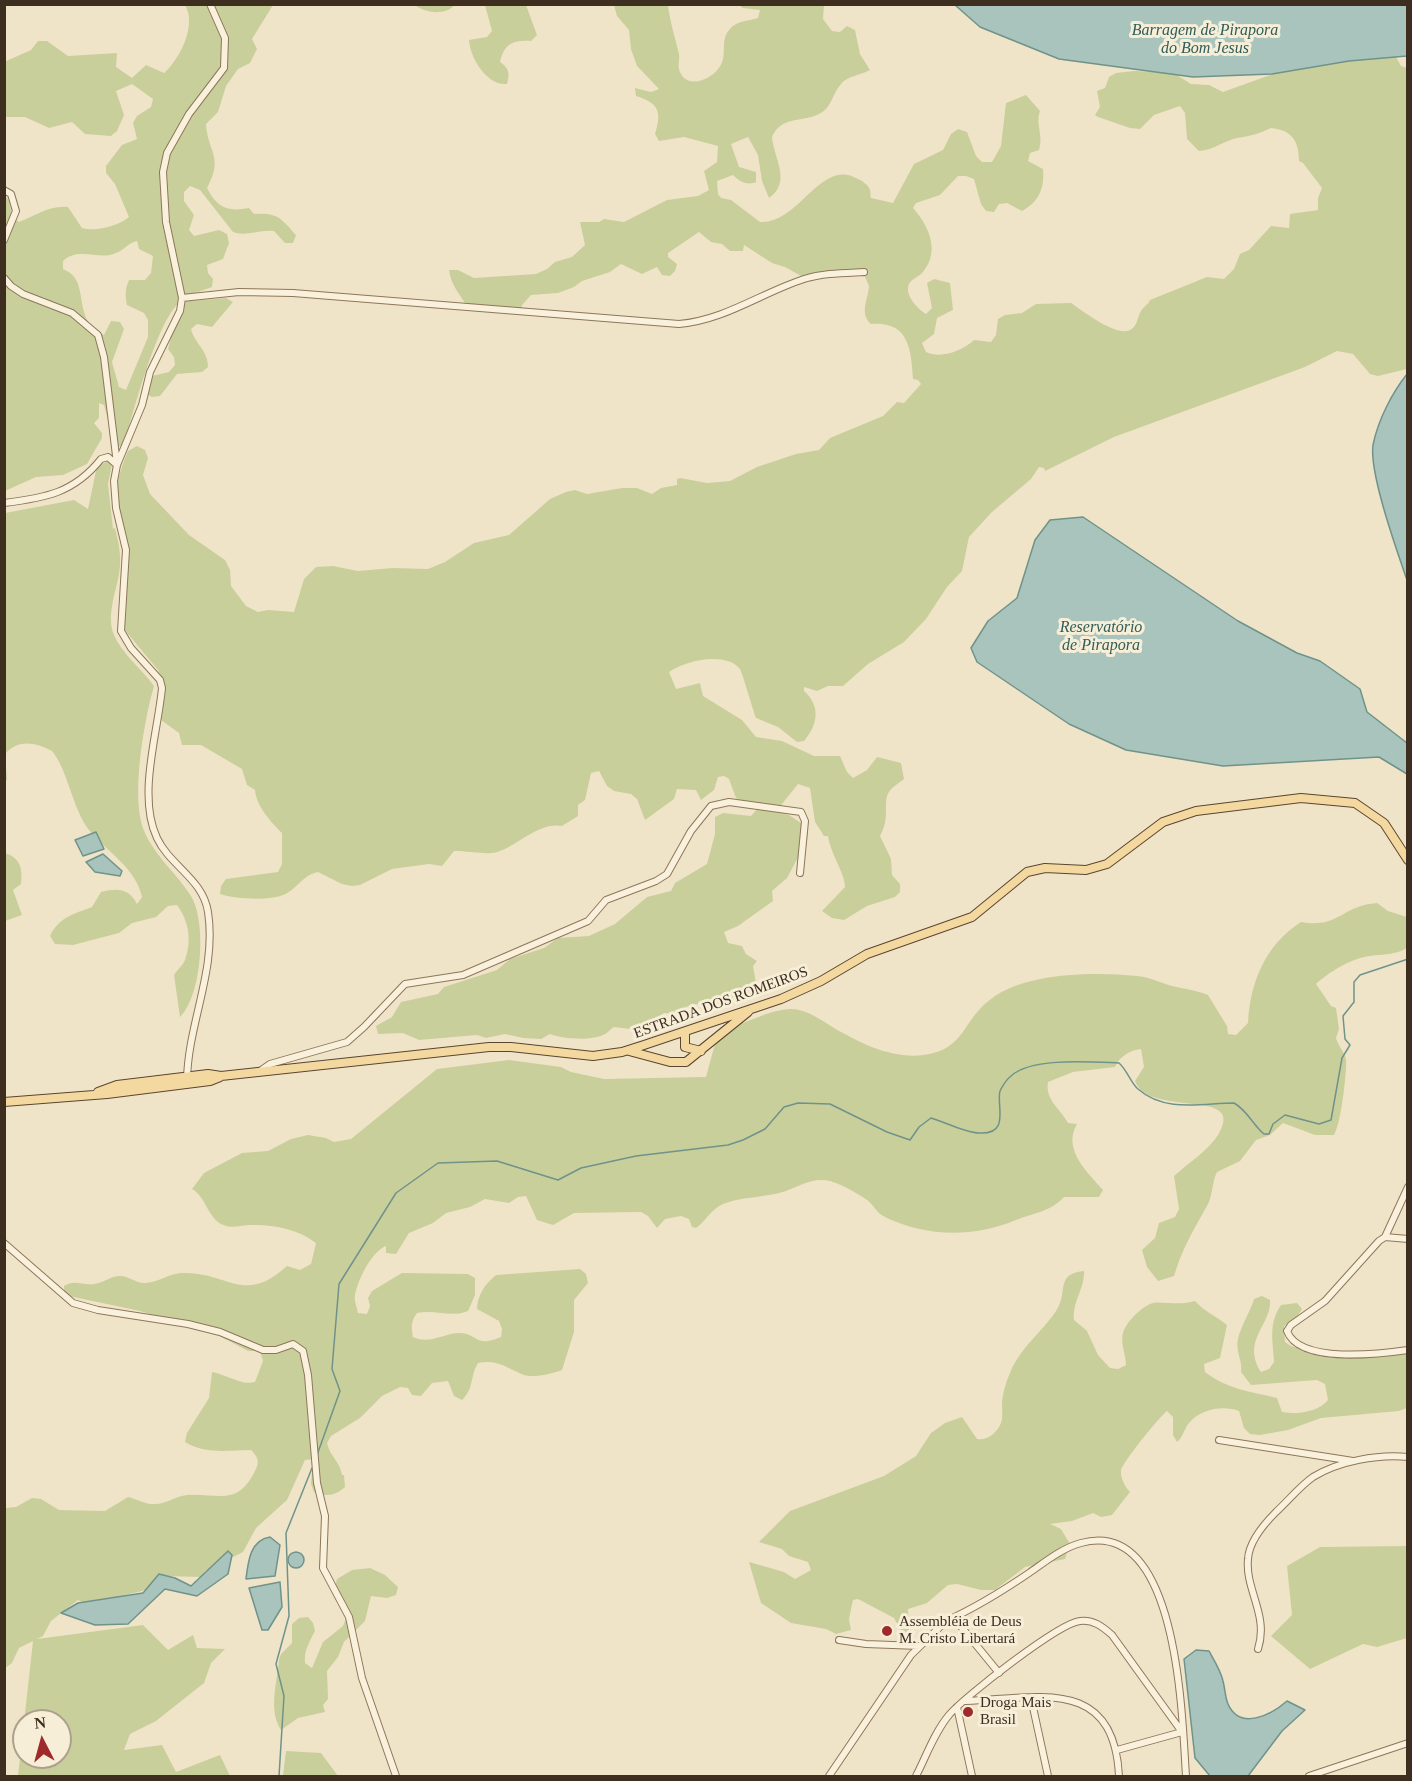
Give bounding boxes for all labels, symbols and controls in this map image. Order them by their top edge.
water label: Barragem de Pirapora do Bom Jesus [1132,21,1278,59]
water label: Reservatório de Pirapora [1060,618,1142,656]
street label: ESTRADA DOS ROMEIROS [631,963,811,1043]
place label: Assembléia de Deus M. Cristo Libertará [899,1613,1021,1648]
marker: Assembléia de Deus M. Cristo Libertará [880,1624,894,1638]
place label: Droga Mais Brasil [980,1694,1051,1729]
marker: Droga Mais Brasil [961,1705,975,1719]
north arrow [12,1709,72,1769]
text: N [34,1714,47,1732]

